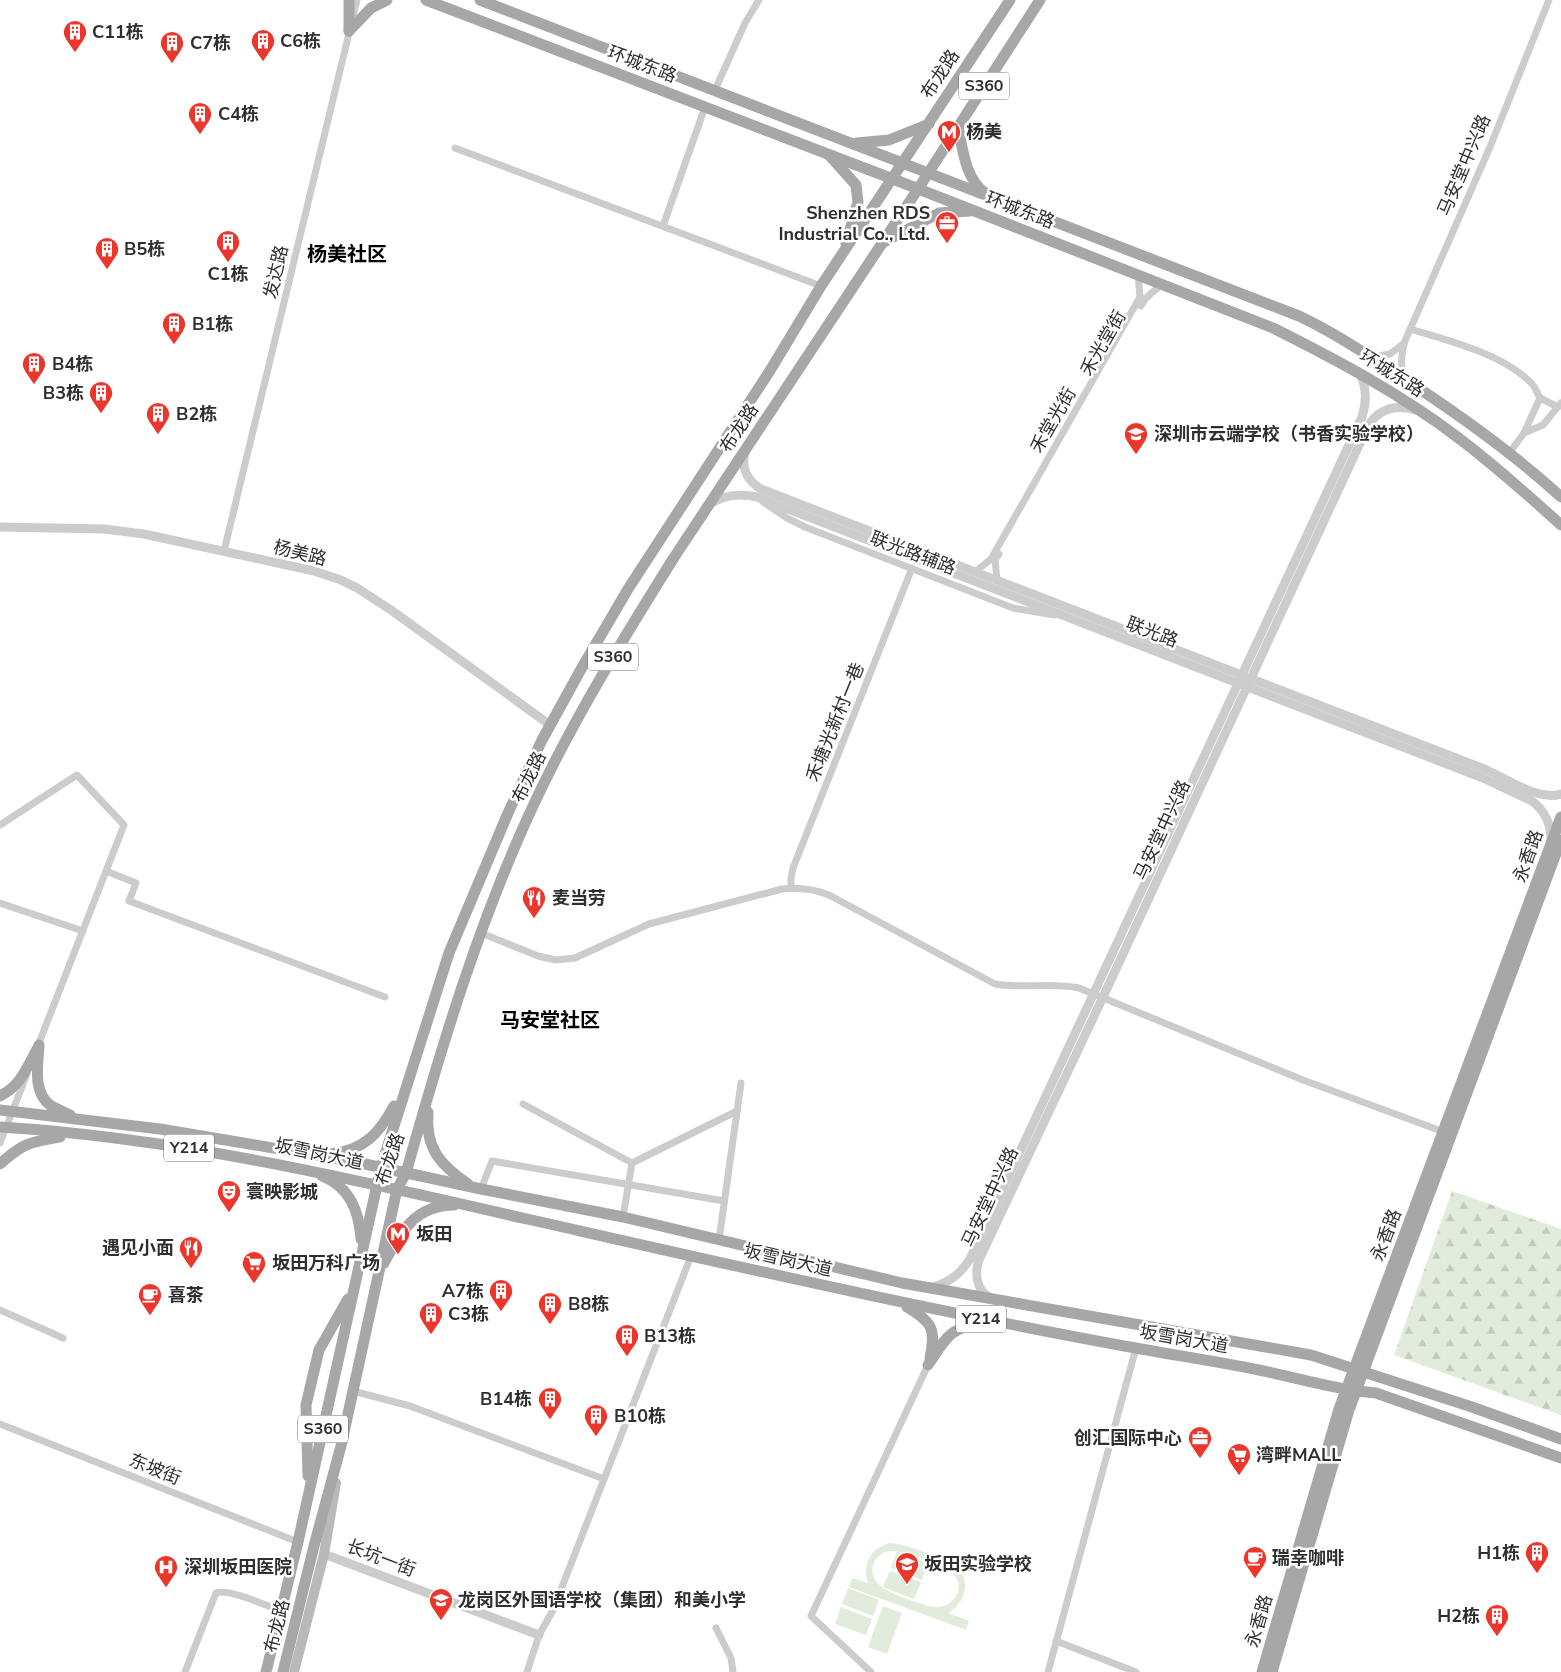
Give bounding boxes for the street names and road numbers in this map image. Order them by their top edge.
street label: 环城东路 [604,40,680,88]
street label: 布龙路 [915,45,965,103]
road number: S360 [959,72,1009,100]
street label: 马安堂中兴路 [1432,111,1496,219]
street label: 环城东路 [982,186,1058,234]
street label: 发达路 [258,243,294,301]
street label: 禾光堂街 [1075,306,1131,380]
street label: 环城东路 [1355,344,1429,402]
street label: 禾堂光街 [1025,383,1081,457]
street label: 布龙路 [714,399,764,457]
street label: 联光路辅路 [867,526,959,580]
street label: 杨美路 [271,535,329,571]
street label: 联光路 [1122,611,1182,653]
road number: S360 [588,644,638,670]
street label: 禾塘光新村一巷 [800,659,870,785]
street label: 布龙路 [506,747,552,807]
street label: 马安堂中兴路 [1128,776,1196,884]
street label: 永香路 [1507,827,1549,885]
street label: 布龙路 [370,1130,410,1188]
street label: 坂雪岗大道 [272,1133,366,1175]
road number: Y214 [164,1134,214,1162]
street label: 马安堂中兴路 [956,1143,1024,1251]
street label: 永香路 [1365,1205,1407,1265]
street label: 坂雪岗大道 [741,1238,835,1282]
road number: Y214 [956,1306,1006,1332]
street label: 坂雪岗大道 [1138,1319,1230,1359]
road number: S360 [298,1416,348,1442]
street label: 东坡街 [125,1448,185,1490]
street label: 长坑一街 [343,1534,419,1582]
street label: 永香路 [1240,1592,1278,1650]
street label: 布龙路 [259,1597,295,1655]

